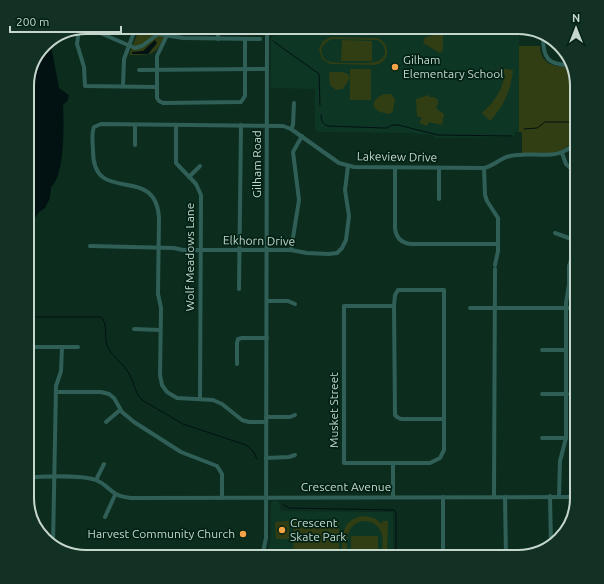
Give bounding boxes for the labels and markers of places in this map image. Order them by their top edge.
place label: Gilham Elementary School [403,53,503,80]
marker: Gilham Elementary School [390,62,400,72]
place label: Crescent Skate Park [290,516,346,543]
marker: Crescent Skate Park [277,525,287,535]
place label: Harvest Community Church [88,527,235,540]
marker: Harvest Community Church [238,529,248,539]

